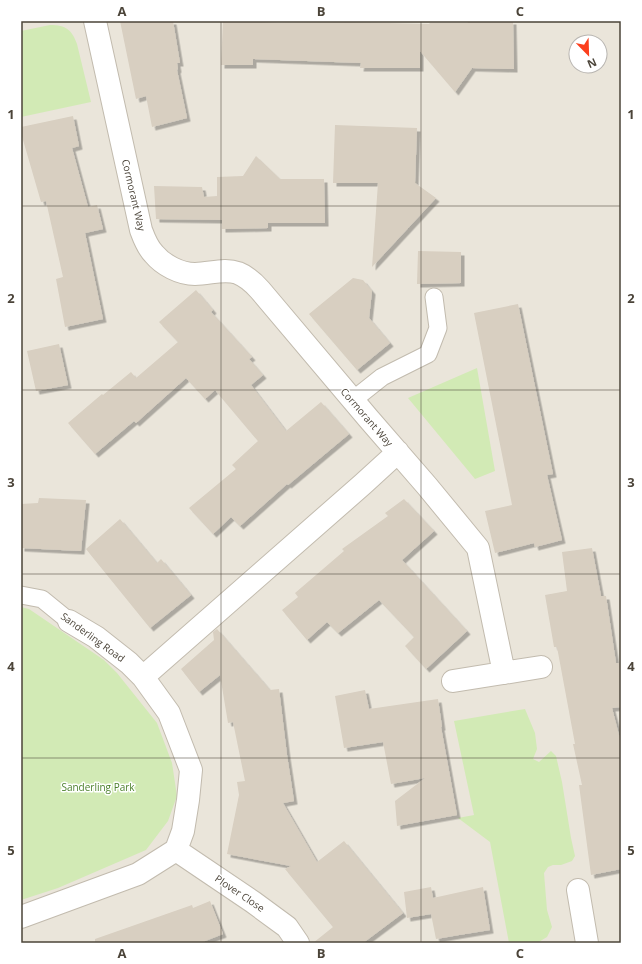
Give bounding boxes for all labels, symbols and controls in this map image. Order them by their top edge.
text: A [118,2,127,20]
text: B [317,2,326,20]
text: C [516,2,524,20]
north arrow [568,34,608,74]
text: N [585,55,599,72]
text: 1 [7,105,15,123]
text: 1 [627,105,635,123]
street label: Cormorant Way [119,158,149,233]
text: 2 [7,289,15,307]
text: 2 [627,289,635,307]
street label: Cormorant Way [338,385,397,450]
text: 3 [7,473,15,491]
text: 3 [627,473,635,491]
street label: Sanderling Road [58,609,128,665]
text: 4 [7,657,15,675]
text: 4 [627,657,635,675]
park label: Sanderling Park [61,780,135,794]
text: 5 [7,841,15,859]
text: 5 [627,841,635,859]
street label: Plover Close [212,871,268,915]
text: A [118,944,127,962]
text: B [317,944,326,962]
text: C [516,944,524,962]

